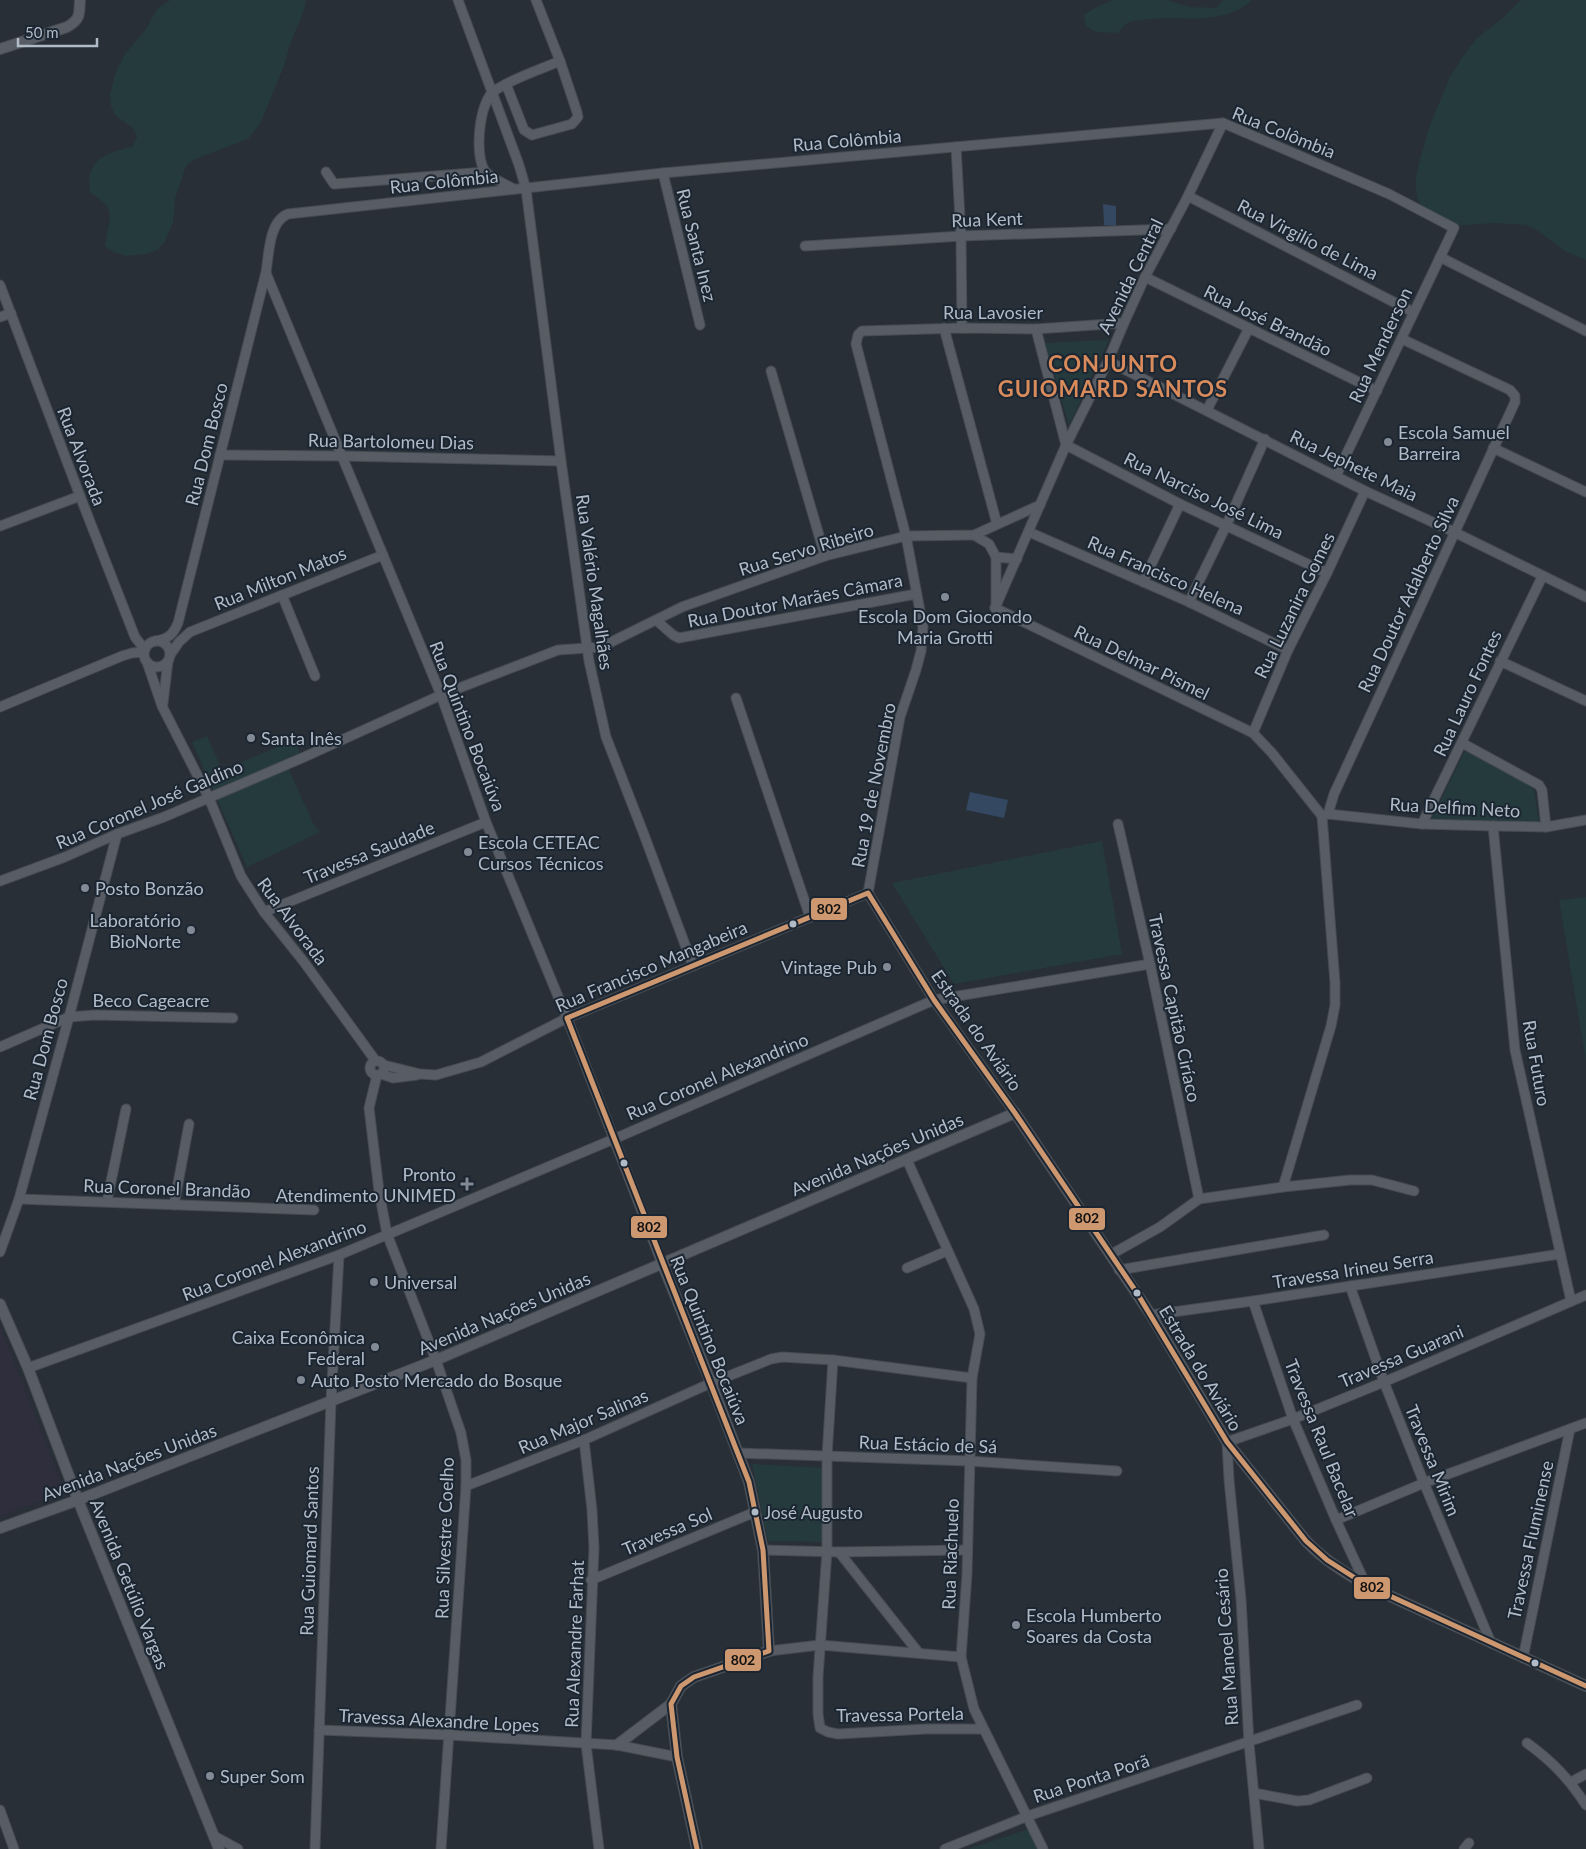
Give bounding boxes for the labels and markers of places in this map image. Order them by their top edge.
place label: Escola Samuel Barreira [1398,421,1510,464]
marker: Escola Samuel Barreira [1382,436,1394,448]
marker: Escola Dom Giocondo Maria Grotti [939,591,951,603]
place label: Escola Dom Giocondo Maria Grotti [858,605,1032,648]
place label: Santa Inês [261,727,342,749]
marker: Santa Inês [245,732,257,744]
place label: Escola CETEAC Cursos Técnicos [478,831,604,874]
marker: Escola CETEAC Cursos Técnicos [462,846,474,858]
place label: Posto Bonzão [95,877,204,899]
marker: Posto Bonzão [79,882,91,894]
place label: Laboratório BioNorte [90,909,181,952]
unlabelled marker [788,919,798,929]
marker: Laboratório BioNorte [185,924,197,936]
place label: Vintage Pub [781,956,877,978]
marker: Vintage Pub [881,961,893,973]
unlabelled marker [619,1158,629,1168]
place label: Pronto Atendimento UNIMED [276,1163,456,1206]
marker: Pronto Atendimento UNIMED [460,1177,474,1191]
place label: Universal [384,1271,457,1293]
marker: Universal [368,1276,380,1288]
unlabelled marker [1132,1288,1142,1298]
place label: Caixa Econômica Federal [232,1326,365,1369]
marker: Caixa Econômica Federal [369,1341,381,1353]
place label: Auto Posto Mercado do Bosque [311,1369,562,1391]
marker: Auto Posto Mercado do Bosque [295,1374,307,1386]
place label: José Augusto [764,1502,863,1523]
marker: José Augusto [750,1507,760,1517]
place label: Escola Humberto Soares da Costa [1026,1604,1162,1647]
marker: Escola Humberto Soares da Costa [1010,1619,1022,1631]
unlabelled marker [1530,1658,1540,1668]
place label: Super Som [220,1765,305,1787]
marker: Super Som [204,1770,216,1782]

